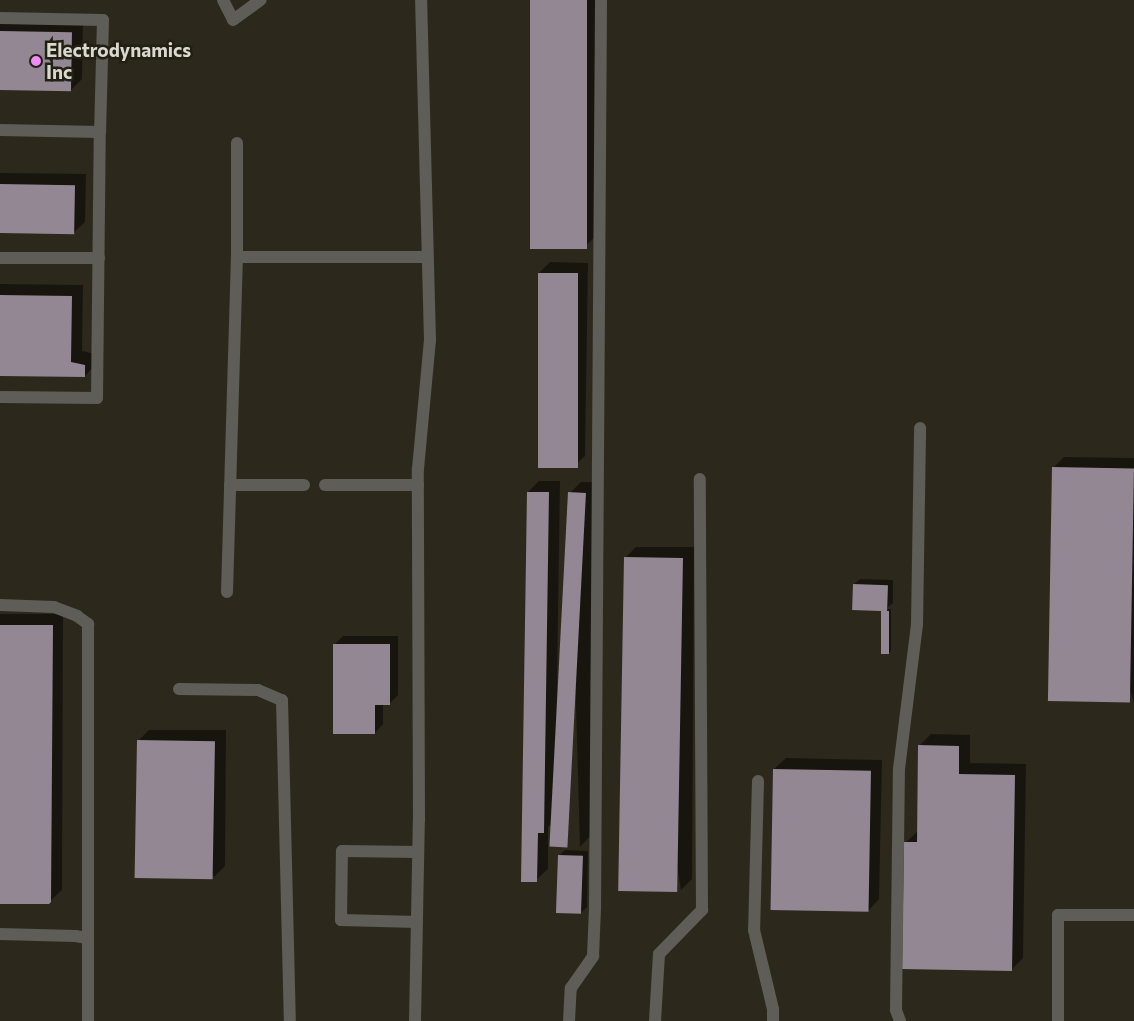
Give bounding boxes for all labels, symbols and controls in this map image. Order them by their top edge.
place label: Electrodynamics Inc [46,39,191,83]
marker: Electrodynamics Inc [30,55,42,67]

